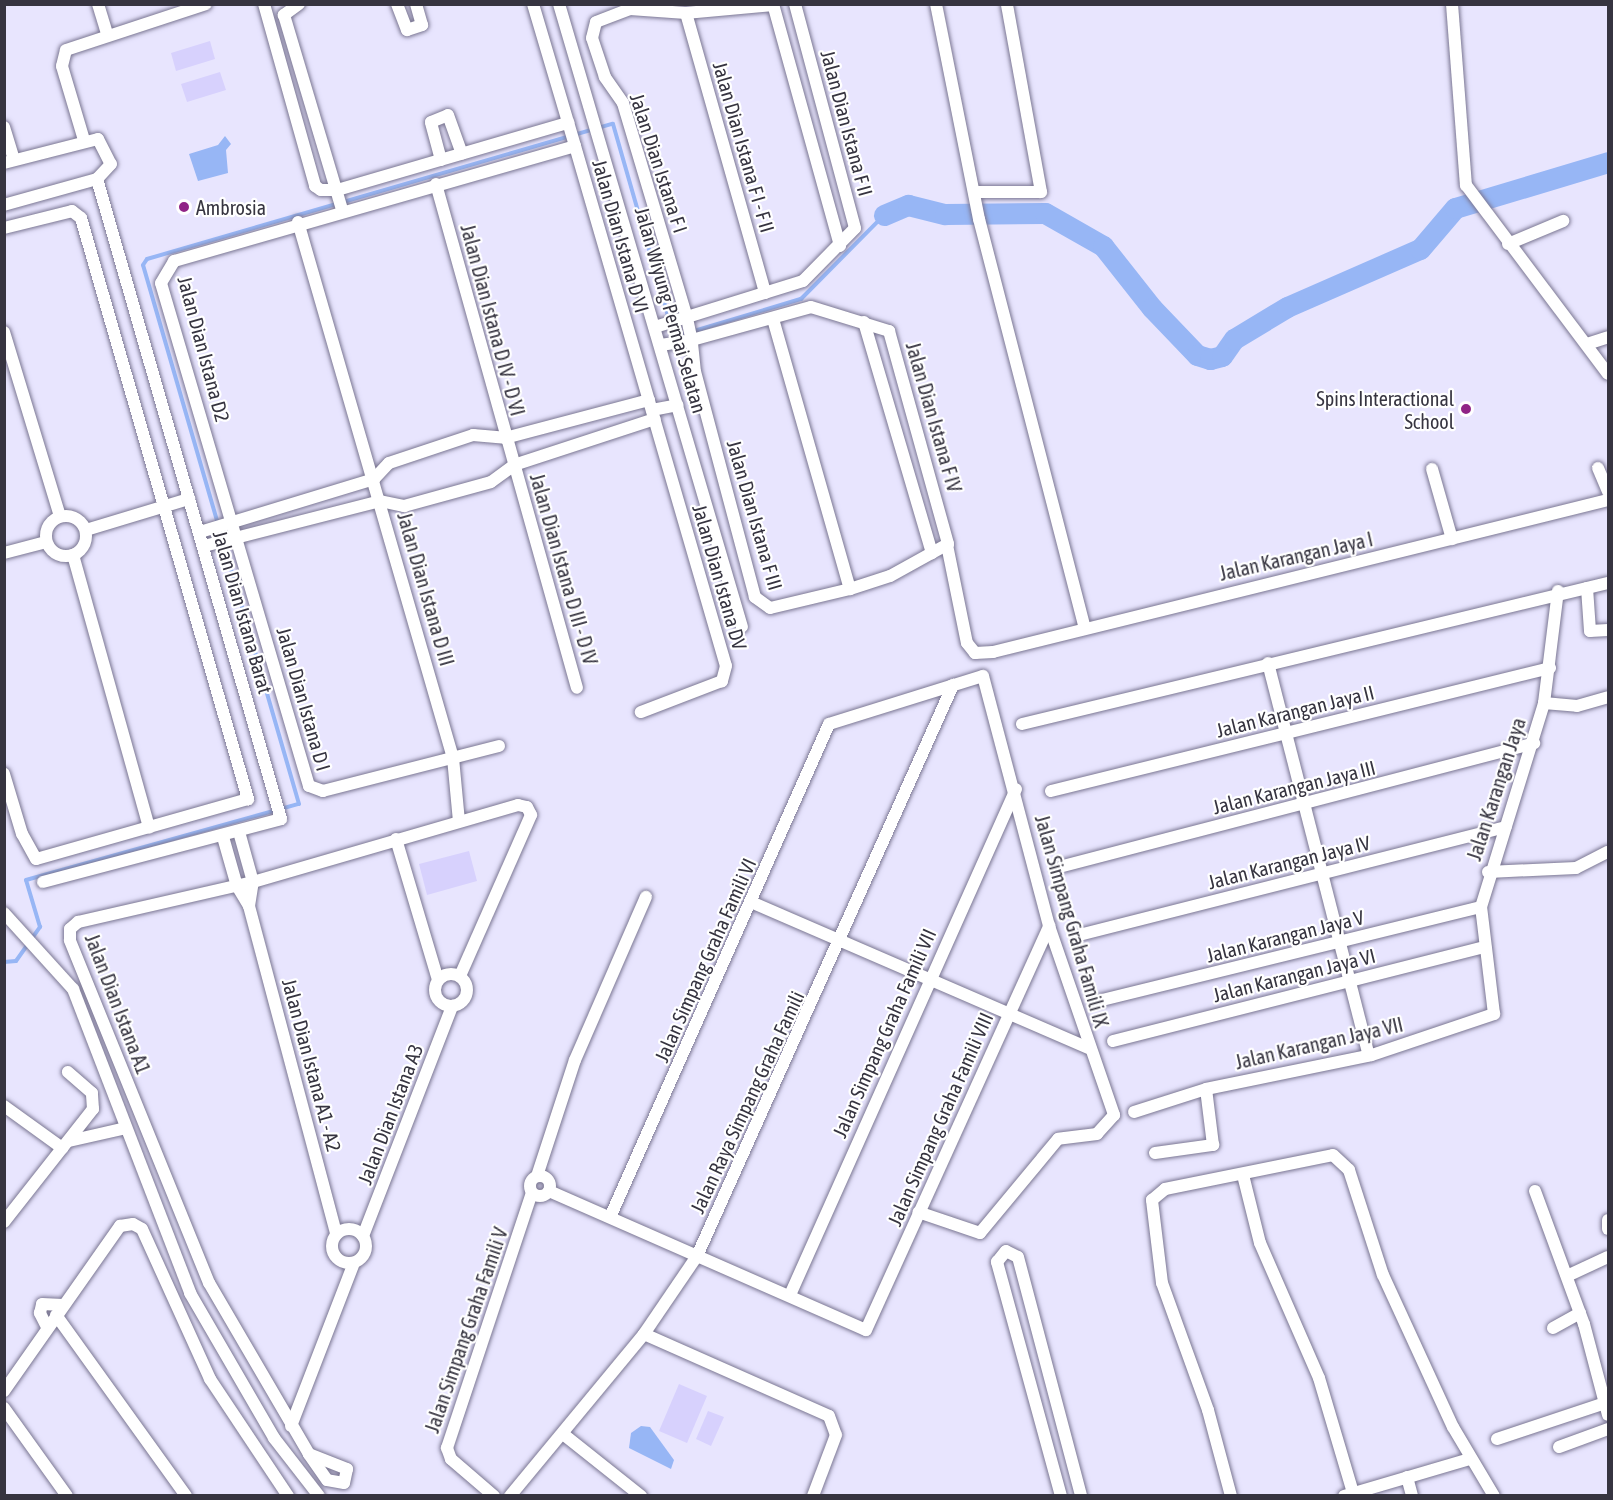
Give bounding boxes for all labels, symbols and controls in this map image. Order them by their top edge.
street label: Jalan Dian Istana F II [816,47,878,199]
street label: Jalan Dian Istana F I - F II [708,59,780,235]
street label: Jalan Dian Istana F I [625,90,693,236]
street label: Jalan Dian Istana D VI [588,157,654,315]
place label: Ambrosia [196,195,266,219]
marker: Ambrosia [177,200,191,214]
street label: Jalan Wiyung Permai Selatan [630,204,712,416]
street label: Jalan Dian Istana D IV - D VI [456,222,530,418]
street label: Jalan Dian Istana D2 [173,274,235,424]
street label: Jalan Dian Istana F IV [901,339,967,495]
place label: Spins Interactional School [1316,386,1454,433]
marker: Spins Interactional School [1459,402,1473,416]
street label: Jalan Dian Istana F III [722,437,788,593]
street label: Jalan Dian Istana D III - D IV [525,471,603,667]
street label: Jalan Dian Istana DV [688,502,752,652]
street label: Jalan Dian Istana D III [393,510,459,668]
street label: Jalan Karangan Jaya I [1217,527,1375,585]
street label: Jalan Dian Istana Barat [208,528,278,696]
street label: Jalan Dian Istana D I [272,624,336,774]
street label: Jalan Karangan Jaya II [1214,680,1376,742]
street label: Jalan Karangan Jaya [1462,714,1530,864]
street label: Jalan Karangan Jaya III [1210,755,1378,819]
street label: Jalan Simpang Graha Famili IX [1030,812,1114,1030]
street label: Jalan Karangan Jaya IV [1205,830,1373,894]
street label: Jalan Simpang Graha Famili VI [649,854,761,1066]
street label: Jalan Karangan Jaya V [1204,905,1366,967]
street label: Jalan Simpang Graha Famili VII [827,925,941,1141]
street label: Jalan Dian Istana A1 [80,930,156,1078]
street label: Jalan Karangan Jaya VI [1210,943,1378,1007]
street label: Jalan Dian Istana A1 - A2 [277,976,347,1154]
street label: Jalan Raya Simpang Graha Famili [685,987,809,1217]
street label: Jalan Simpang Graha Famili VIII [882,1009,998,1229]
street label: Jalan Karangan Jaya VII [1233,1012,1405,1074]
street label: Jalan Dian Istana A3 [352,1040,428,1188]
street label: Jalan Simpang Graha Famili V [420,1224,512,1436]

